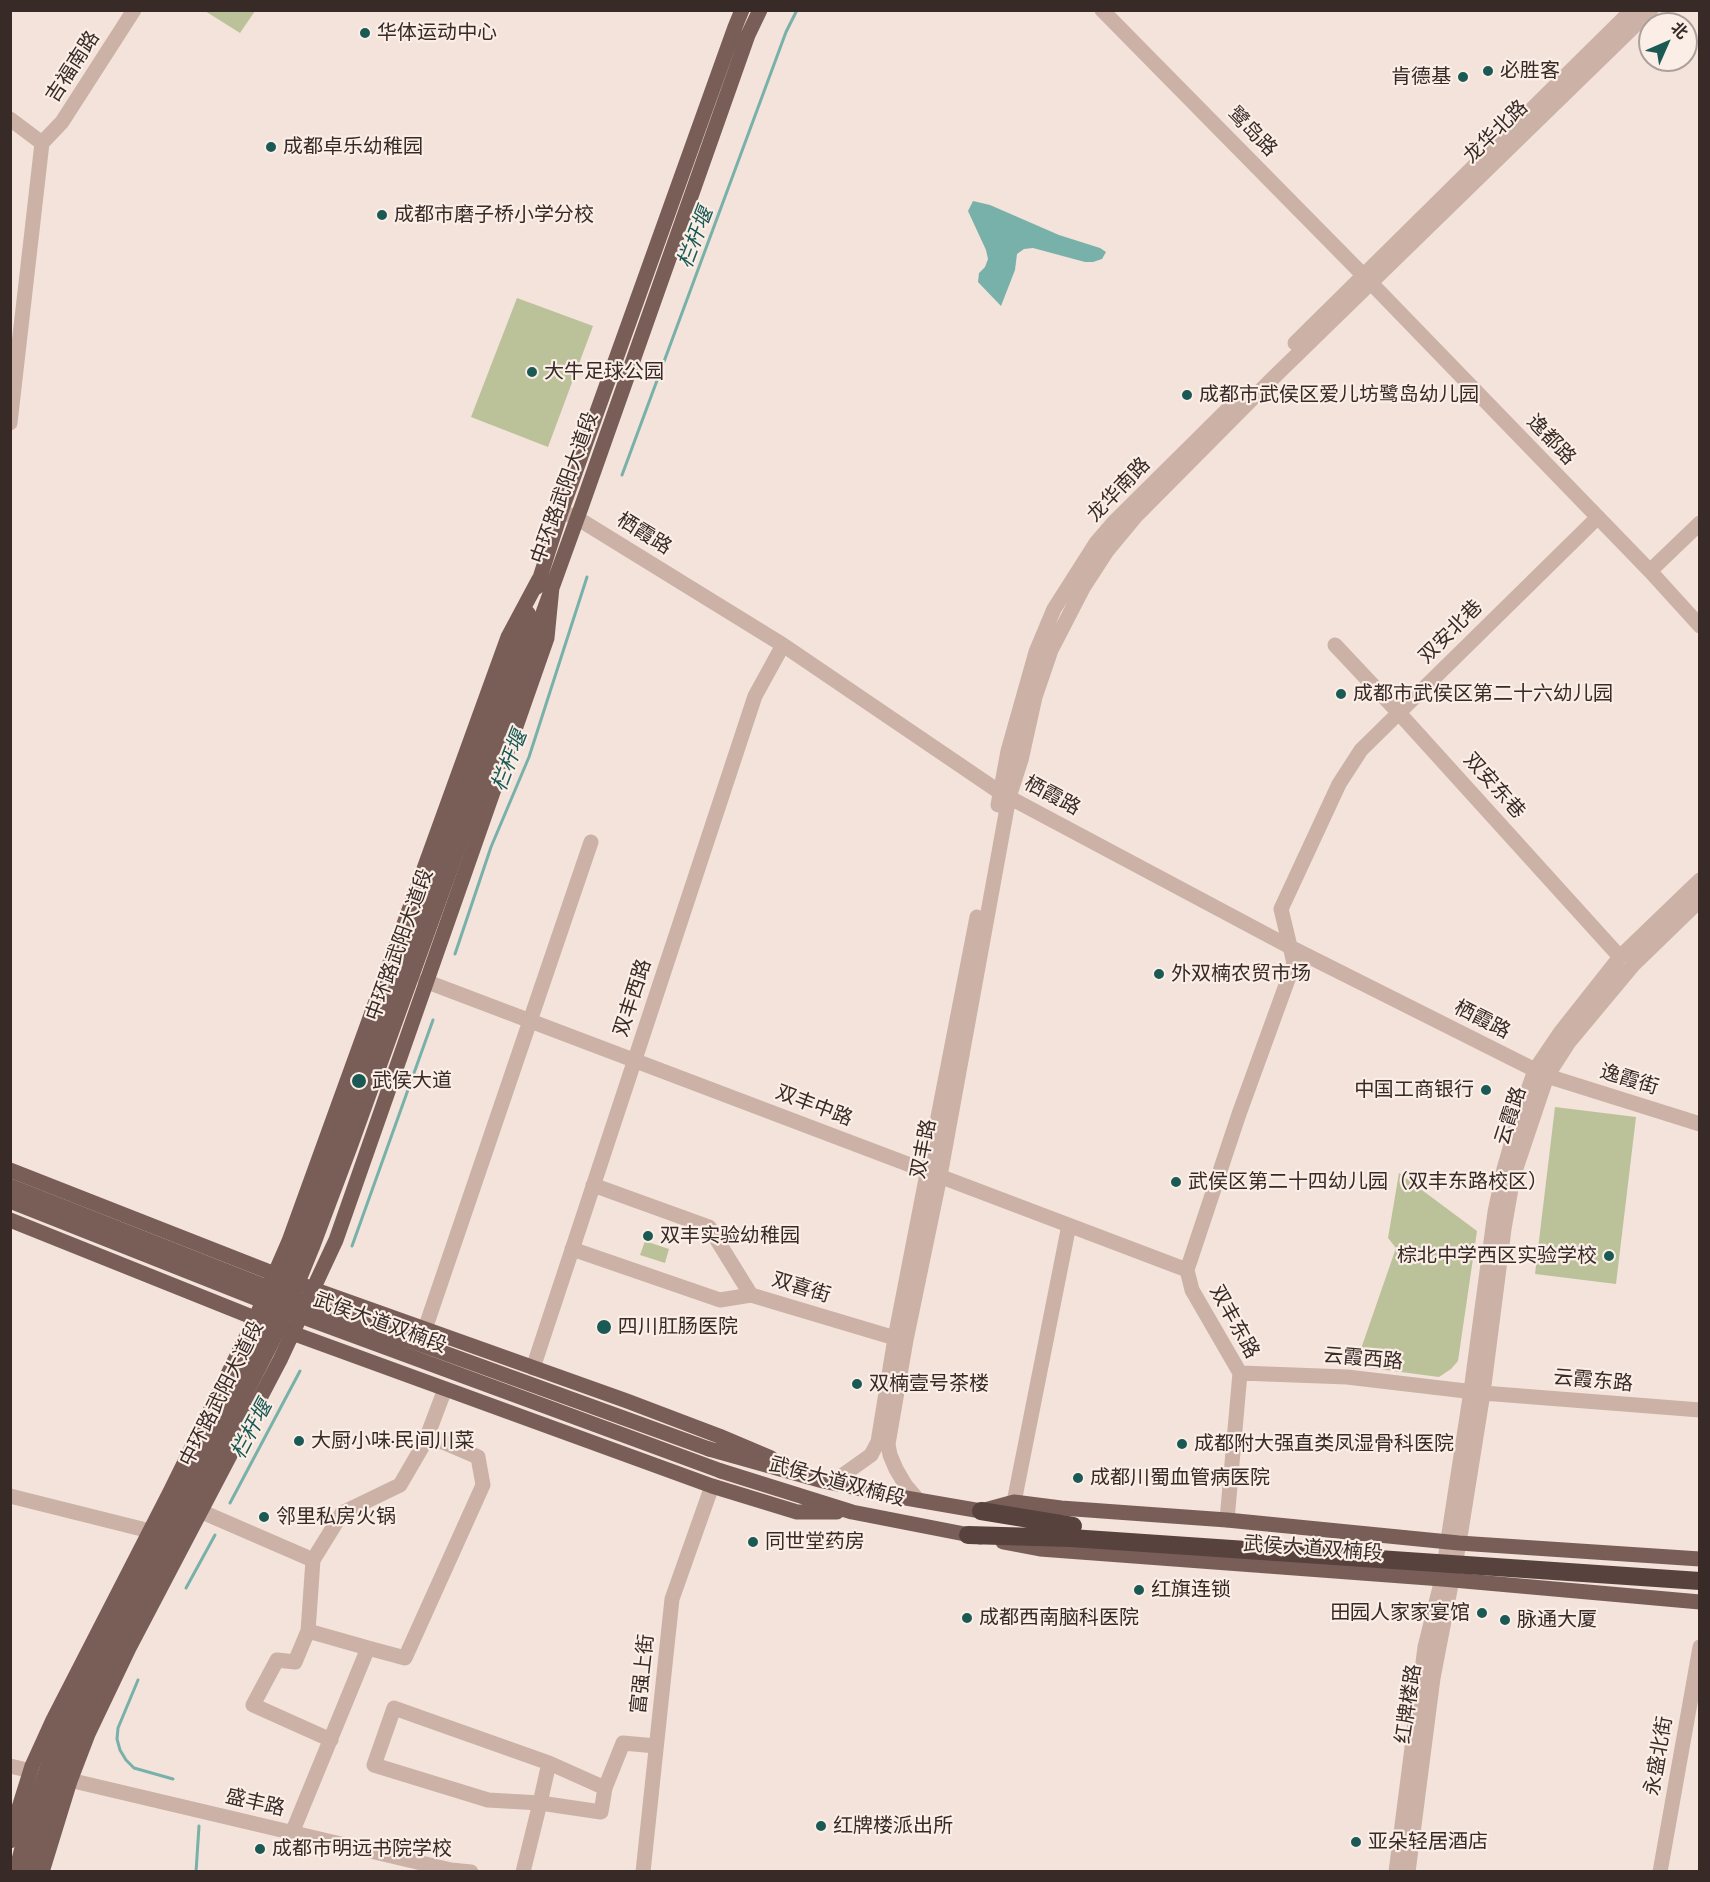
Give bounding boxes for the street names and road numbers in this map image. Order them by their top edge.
street label: 吉福南路 [41,27,105,107]
street label: 龙华北路 [1459,96,1533,168]
street label: 鹭岛路 [1222,102,1282,162]
street label: 中环路武阳大道段 [526,409,604,567]
street label: 逸都路 [1522,410,1580,470]
street label: 龙华南路 [1083,453,1155,527]
street label: 栖霞路 [612,508,676,560]
street label: 双安北巷 [1414,595,1488,669]
street label: 双安东巷 [1458,748,1530,824]
street label: 栖霞路 [1020,771,1084,821]
street label: 中环路武阳大道段 [361,866,439,1024]
street label: 双丰西路 [609,956,657,1040]
street label: 栖霞路 [1450,996,1514,1044]
street label: 逸霞街 [1597,1060,1661,1100]
street label: 双丰中路 [772,1080,856,1132]
street label: 云霞路 [1490,1084,1532,1148]
street label: 双丰路 [906,1117,942,1181]
street label: 双喜街 [769,1268,833,1308]
street label: 双丰东路 [1204,1281,1264,1363]
street label: 武侯大道双楠段 [310,1288,450,1358]
street label: 中环路武阳大道段 [175,1317,269,1471]
street label: 云霞西路 [1322,1344,1404,1374]
street label: 云霞东路 [1552,1366,1634,1396]
street label: 武侯大道双楠段 [766,1452,908,1512]
street label: 武侯大道双楠段 [1242,1532,1384,1566]
street label: 富强上街 [627,1633,659,1715]
street label: 红牌楼路 [1392,1663,1426,1745]
street label: 永盛北街 [1640,1715,1678,1797]
street label: 盛丰路 [223,1785,287,1821]

